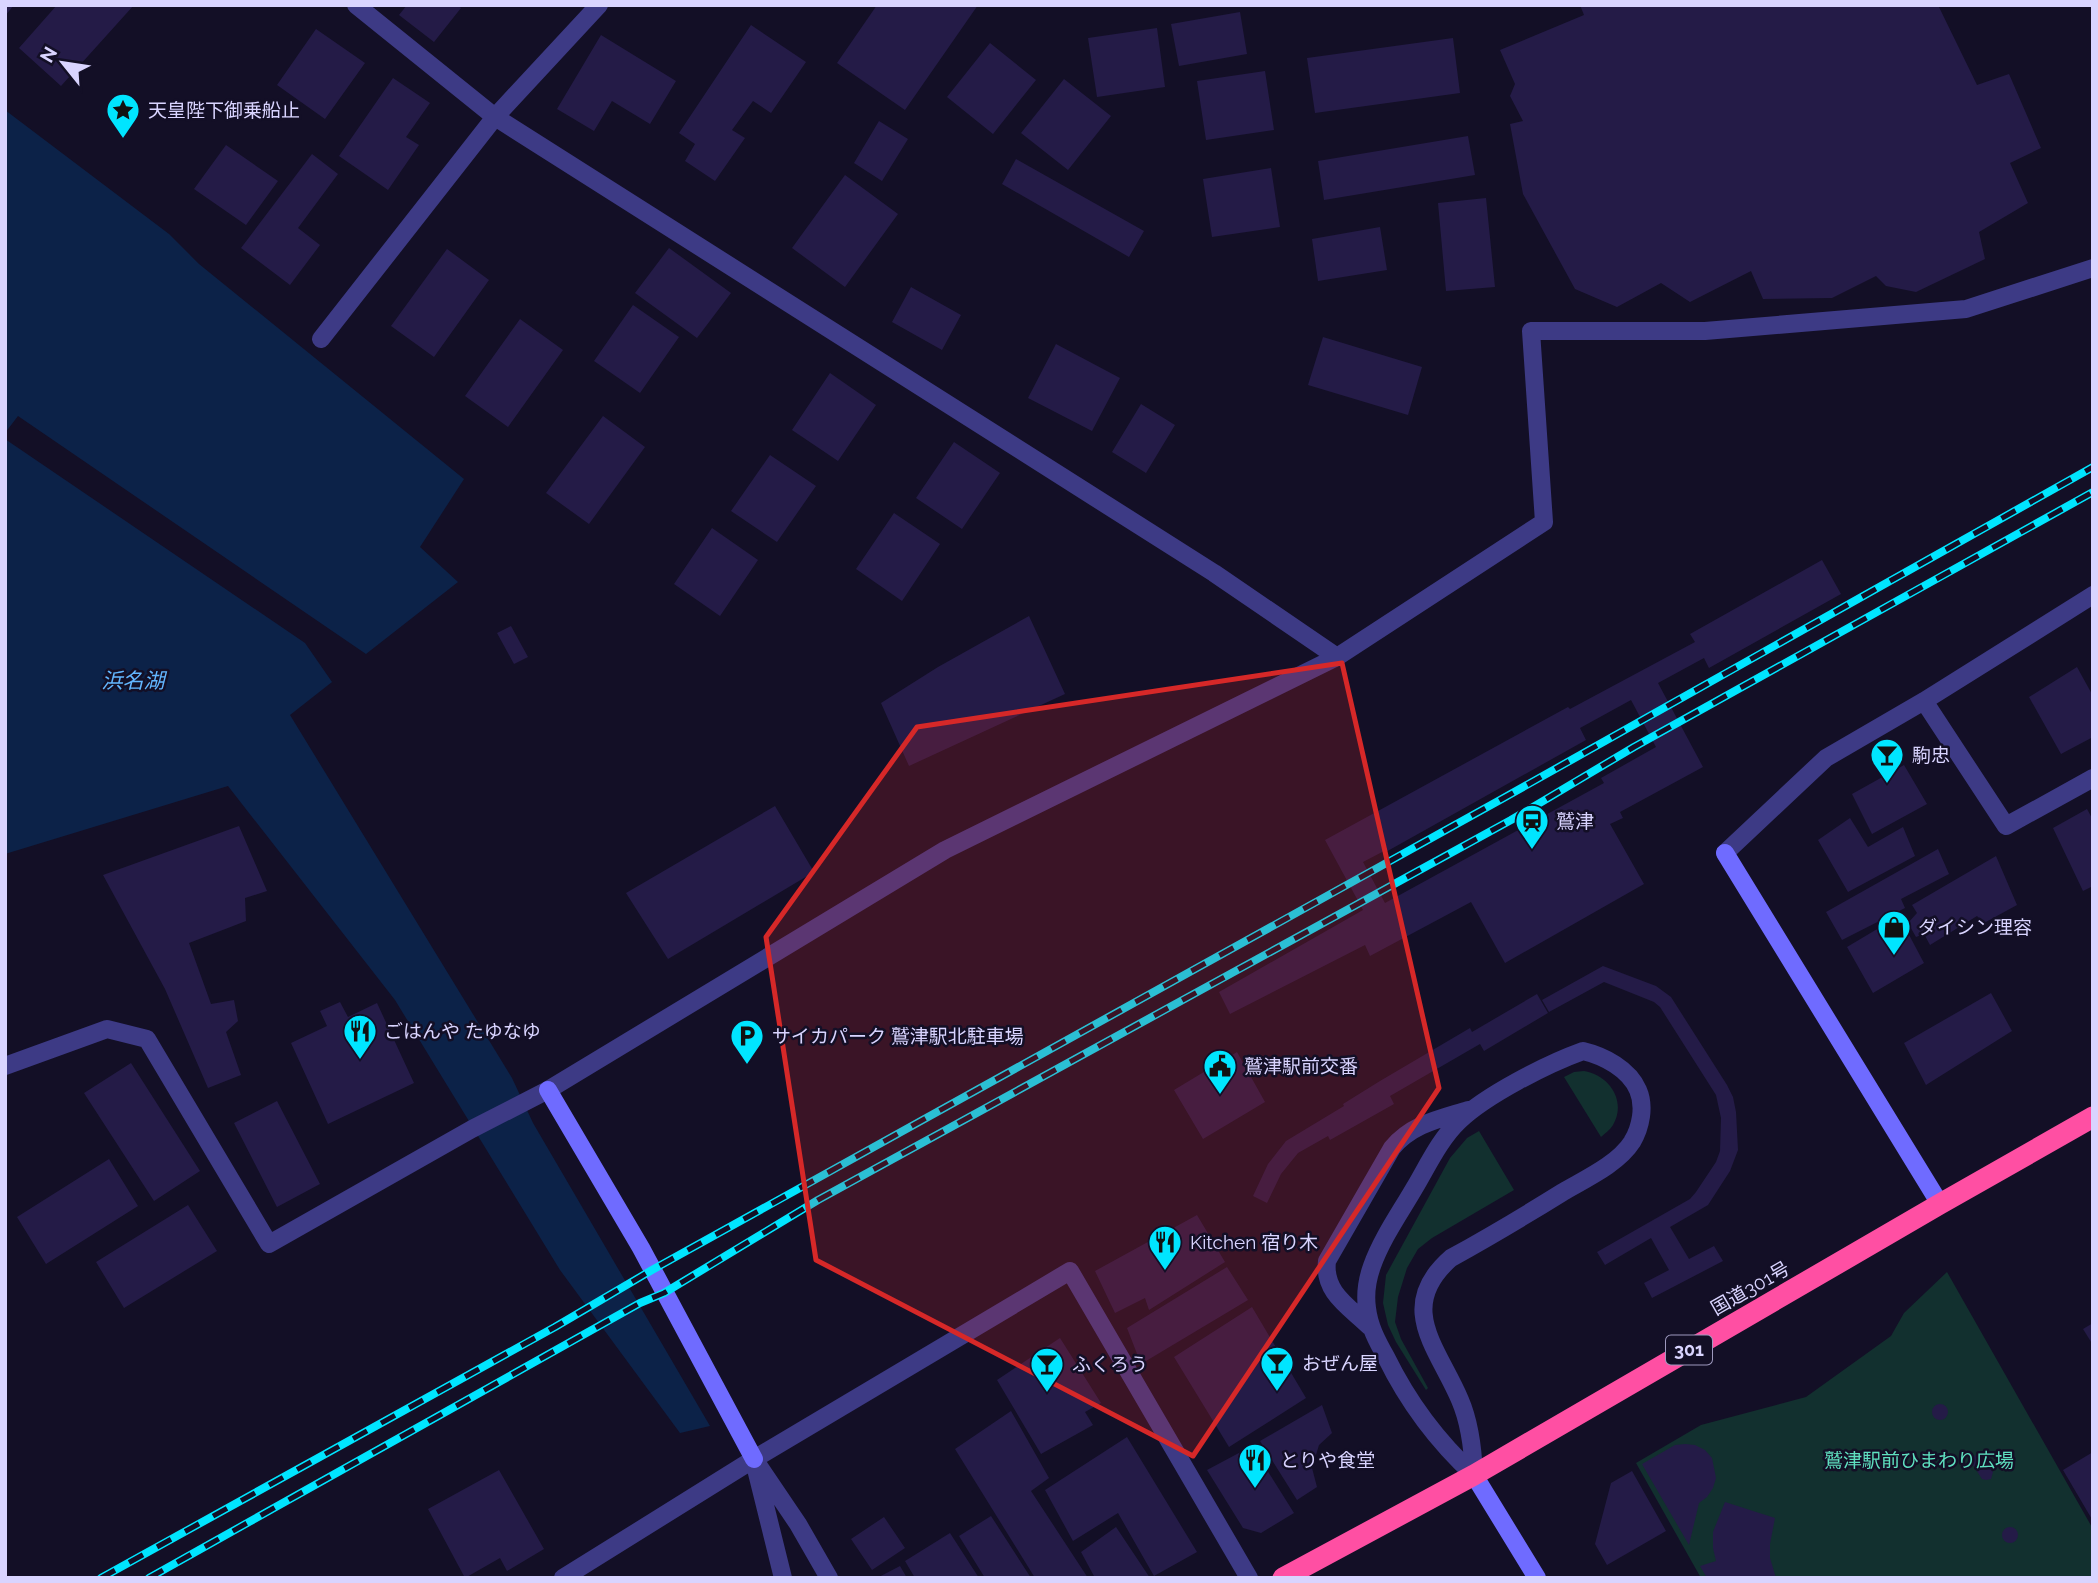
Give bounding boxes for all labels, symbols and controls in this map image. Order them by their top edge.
north arrow [28,28,98,98]
text: N [35,43,61,66]
place icon: 天皇陛下御乗船止 [104,91,142,140]
place label: 天皇陛下御乗船止 [148,99,300,121]
water label: 浜名湖 [102,668,167,693]
bar icon: 駒忠 [1868,736,1906,785]
place label: 駒忠 [1912,744,1950,766]
station icon: 鷲津 [1513,802,1551,851]
place label: 鷲津 [1556,810,1594,832]
shop icon: ダイシン理容 [1875,908,1913,957]
place label: ダイシン理容 [1918,916,2032,938]
restaurant icon: ごはんや たゆなゆ [341,1012,379,1061]
parking icon: サイカパーク 鷲津駅北駐車場 [728,1017,766,1066]
place label: ごはんや たゆなゆ [384,1020,541,1042]
place label: サイカパーク 鷲津駅北駐車場 [772,1025,1024,1047]
public building icon: 鷲津駅前交番 [1201,1047,1239,1096]
place label: 鷲津駅前交番 [1244,1055,1358,1077]
restaurant icon: Kitchen 宿り木 [1146,1223,1184,1272]
place label: Kitchen 宿り木 [1190,1231,1318,1253]
street label: 国道301号 [1707,1257,1793,1319]
road number: 301 [1666,1336,1712,1364]
bar icon: おぜん屋 [1258,1344,1296,1393]
bar icon: ふくろう [1028,1345,1066,1394]
place label: おぜん屋 [1302,1352,1378,1374]
place label: ふくろう [1072,1353,1148,1375]
restaurant icon: とりや食堂 [1236,1441,1274,1490]
place label: とりや食堂 [1280,1449,1375,1471]
park label: 鷲津駅前ひまわり広場 [1824,1449,2014,1471]

